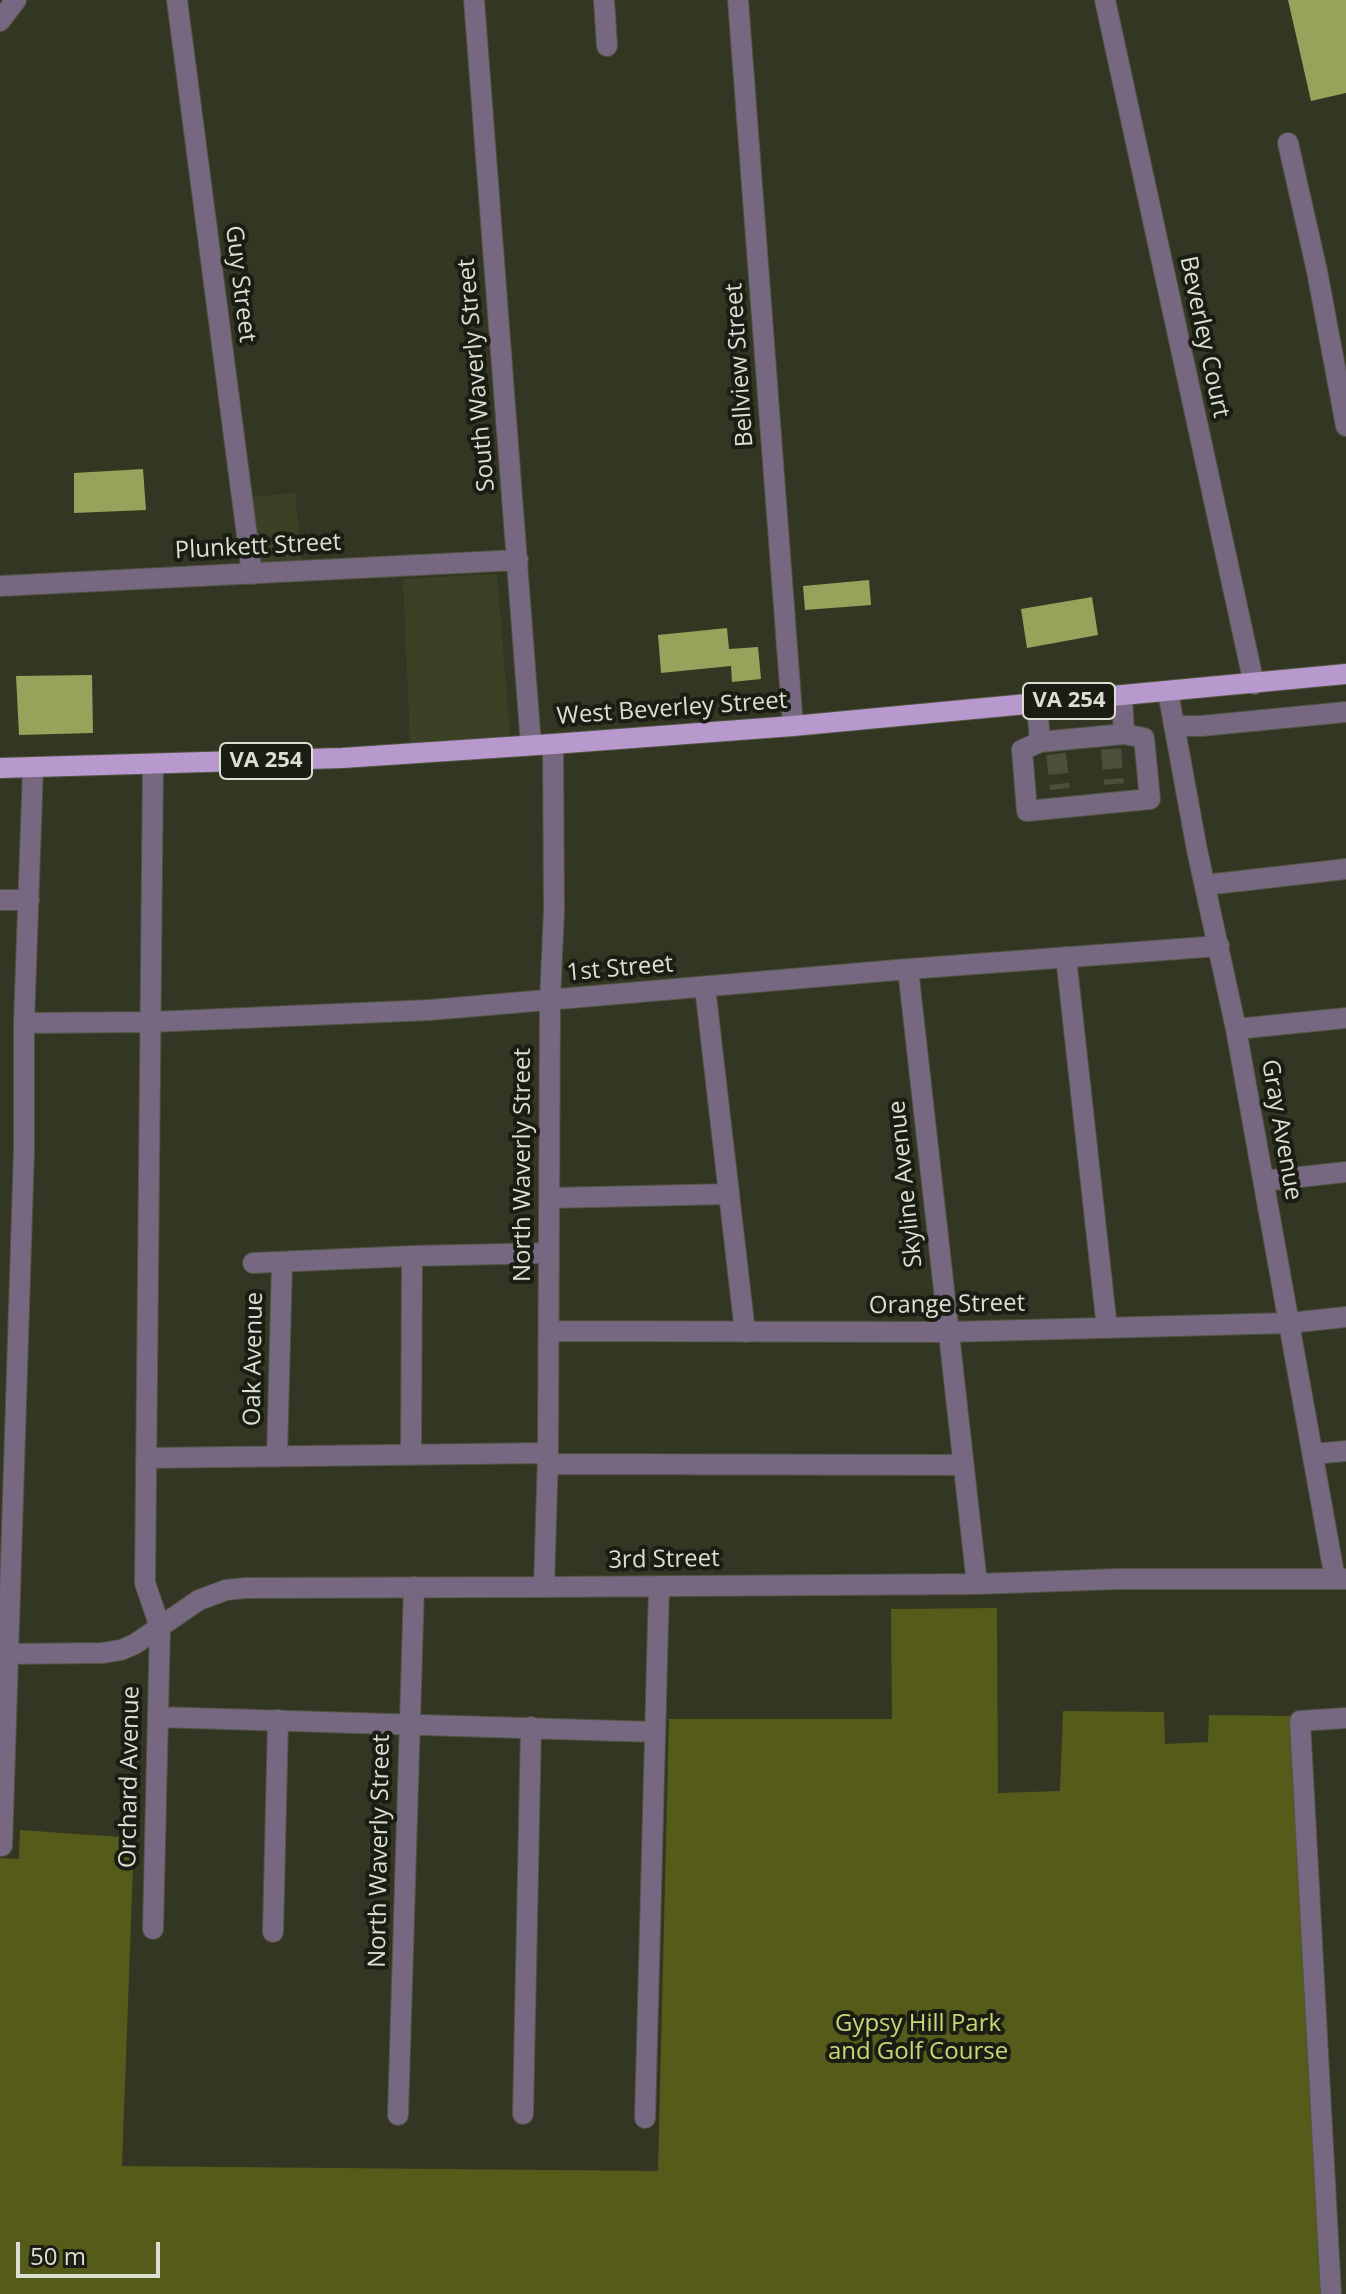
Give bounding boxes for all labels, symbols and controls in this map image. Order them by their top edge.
street label: Guy Street [219,224,261,344]
street label: Beverley Court [1173,253,1235,421]
street label: South Waverly Street [452,257,502,493]
street label: Bellview Street [720,282,760,448]
street label: Plunkett Street [174,528,342,566]
road number: VA 254 [1023,683,1115,719]
street label: West Beverley Street [556,687,788,731]
road number: VA 254 [220,743,312,779]
street label: 1st Street [565,950,675,988]
street label: North Waverly Street [509,1048,537,1282]
street label: Gray Avenue [1254,1057,1308,1203]
street label: Skyline Avenue [883,1099,929,1269]
street label: Orange Street [869,1289,1025,1321]
street label: Oak Avenue [238,1292,270,1426]
street label: 3rd Street [608,1545,720,1575]
street label: Orchard Avenue [114,1686,146,1868]
street label: North Waverly Street [364,1734,396,1968]
park label: Gypsy Hill Park and Golf Course [828,2010,1008,2066]
scale bar [20,2226,164,2276]
text: 50 m [30,2239,86,2272]

